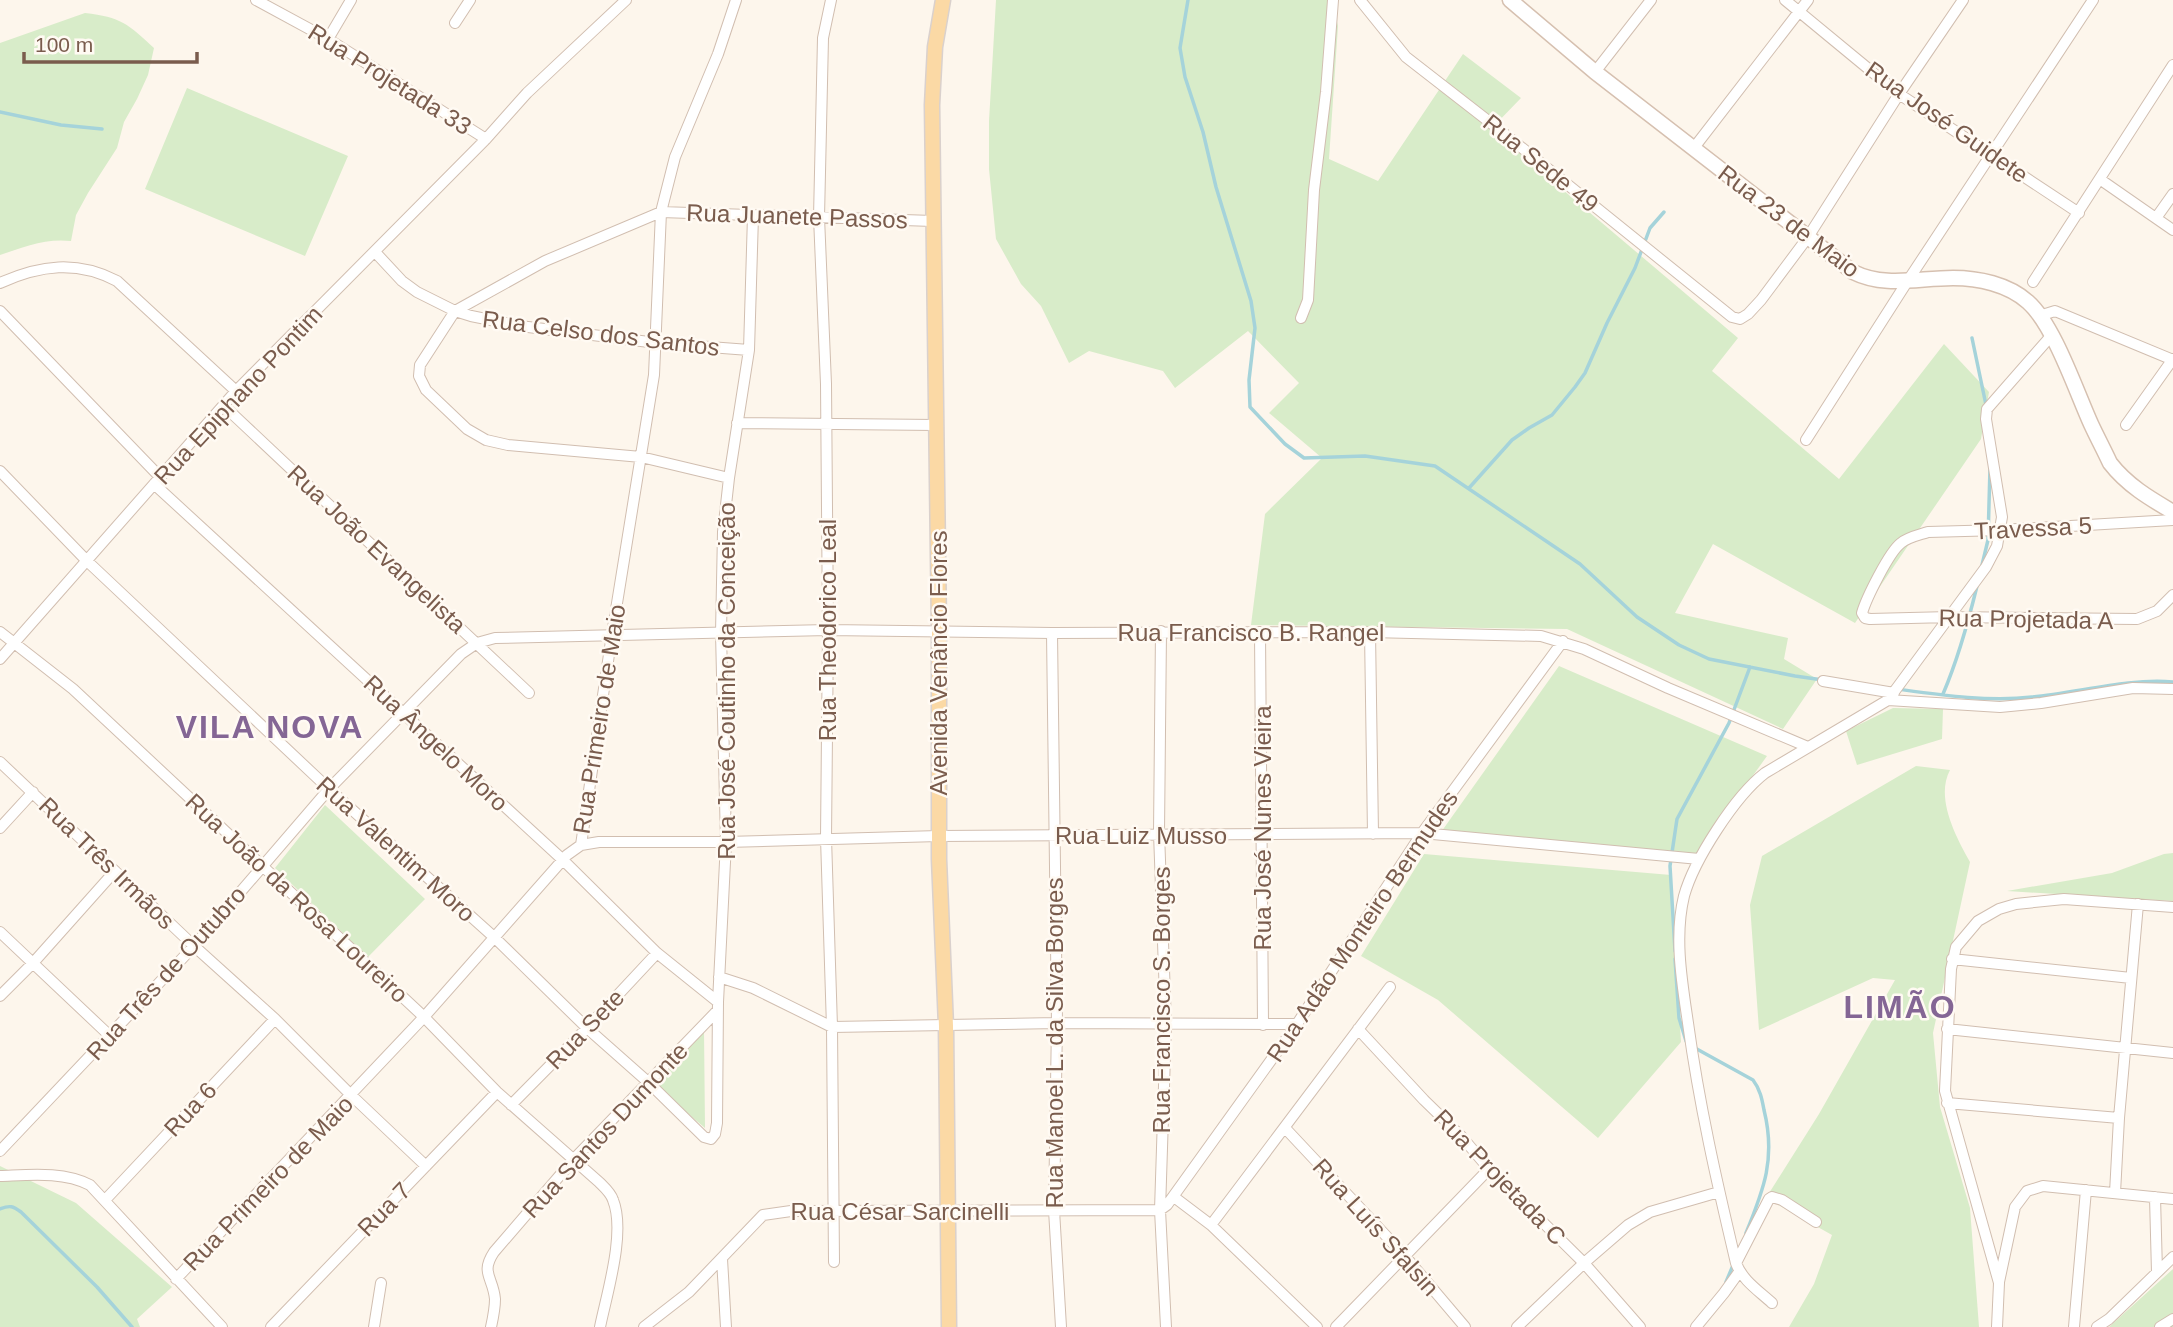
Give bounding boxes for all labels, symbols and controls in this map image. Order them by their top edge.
street label: Rua Projetada 33 [304,18,476,140]
scale bar [24,21,198,65]
text: 100 m [35,33,93,56]
street label: Rua José Guidete [1861,56,2033,188]
street label: Rua Sede 49 [1478,108,1604,218]
street label: Rua 23 de Maio [1713,159,1865,283]
street label: Rua Juanete Passos [686,199,908,233]
street label: Rua Epiphano Pontim [149,300,327,490]
street label: Rua Celso dos Santos [481,305,721,361]
street label: Rua João Evangelista [282,460,472,639]
street label: Rua José Coutinho da Conceição [713,502,740,860]
street label: Travessa 5 [1973,511,2093,545]
street label: Rua Theodorico Leal [814,519,841,741]
street label: Avenida Venâncio Flores [925,530,952,796]
street label: Rua Primeiro de Maio [568,602,630,836]
street label: Rua Projetada A [1938,604,2114,634]
street label: Rua Francisco B. Rangel [1118,619,1384,646]
street label: Rua Ângelo Moro [358,669,514,817]
street label: Rua José Nunes Vieira [1249,705,1276,951]
district label: VILA NOVA [176,709,364,745]
street label: Rua Valentim Moro [311,771,481,927]
street label: Rua Adão Monteiro Bermudes [1261,785,1463,1067]
street label: Rua João da Rosa Loureiro [180,788,414,1008]
street label: Rua Três Irmãos [34,792,180,934]
street label: Rua Luiz Musso [1055,822,1227,849]
street label: Rua Francisco S. Borges [1148,867,1175,1133]
street label: Rua Manoel L. da Silva Borges [1041,878,1068,1208]
street label: Rua Três de Outubro [81,881,251,1065]
street label: Rua Sete [541,984,629,1074]
district label: LIMÃO [1843,989,1957,1025]
street label: Rua Santos Dumonte [517,1037,693,1223]
street label: Rua 6 [158,1076,222,1142]
street label: Rua Primeiro de Maio [178,1090,358,1276]
street label: Rua Projetada C [1429,1104,1571,1250]
street label: Rua Luís Sfalsin [1307,1153,1445,1301]
street label: Rua 7 [352,1177,416,1241]
street label: Rua César Sarcinelli [791,1198,1009,1225]

